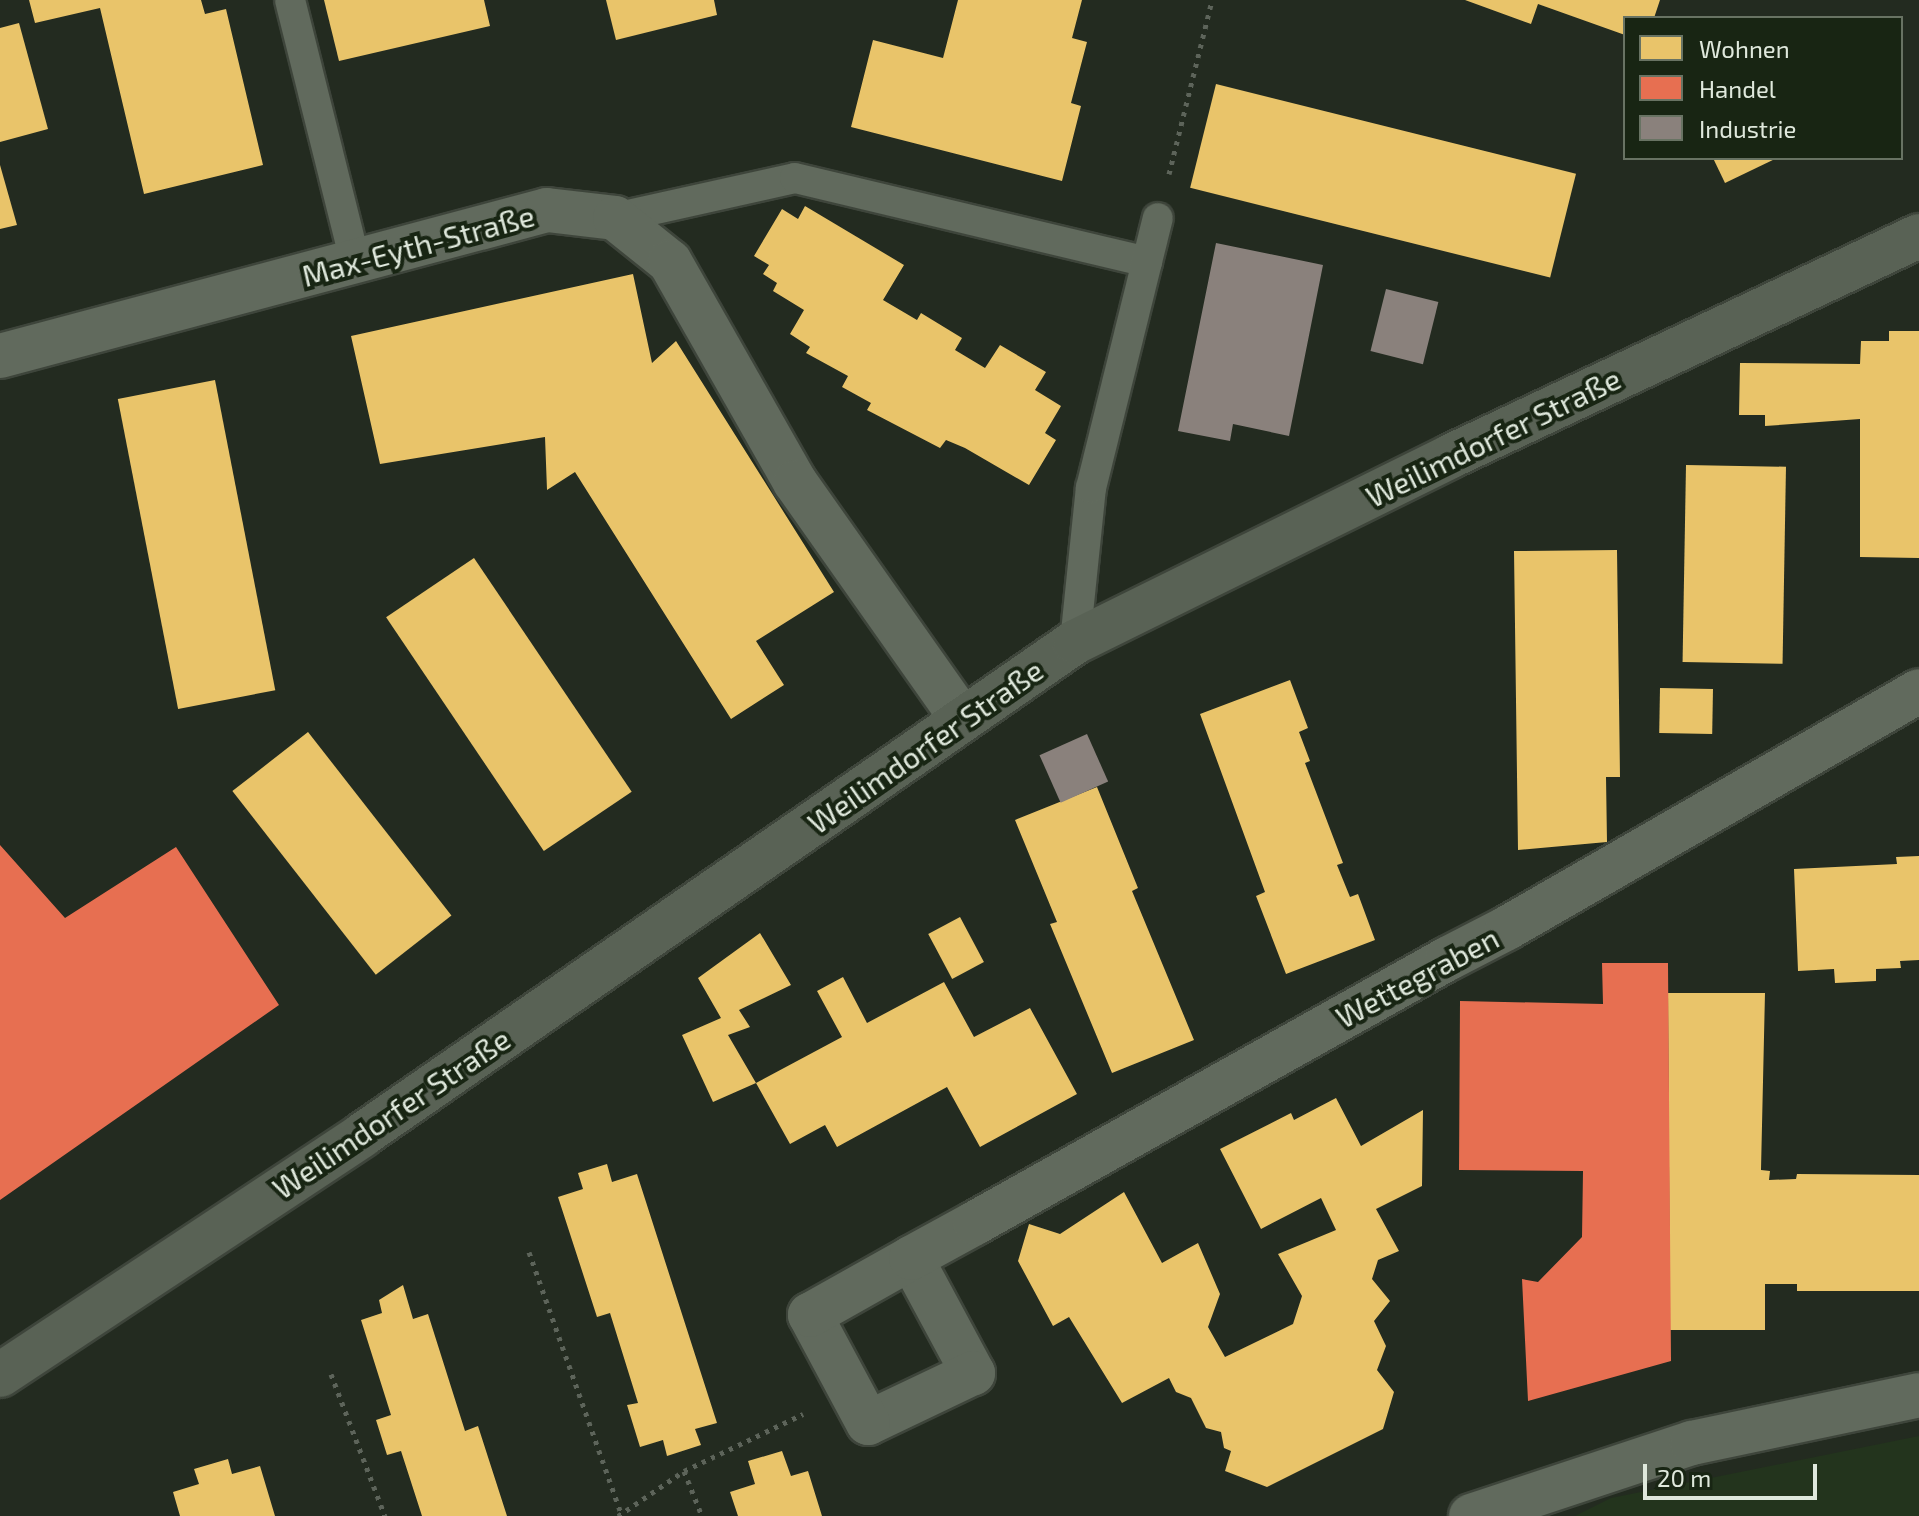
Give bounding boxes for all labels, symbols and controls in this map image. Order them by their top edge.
legend [1623,16,1903,160]
text: Wohnen [1699,34,1790,63]
text: Handel [1699,74,1776,103]
text: Industrie [1699,114,1796,143]
street label: Max-Eyth-Straße [298,197,538,293]
street label: Weilimdorfer Straße [1360,360,1626,514]
street label: Weilimdorfer Straße [800,651,1050,841]
street label: Wettegraben [1330,919,1504,1035]
street label: Weilimdorfer Straße [265,1020,517,1206]
scale bar [1647,1448,1821,1498]
text: 20 m [1657,1463,1711,1492]

